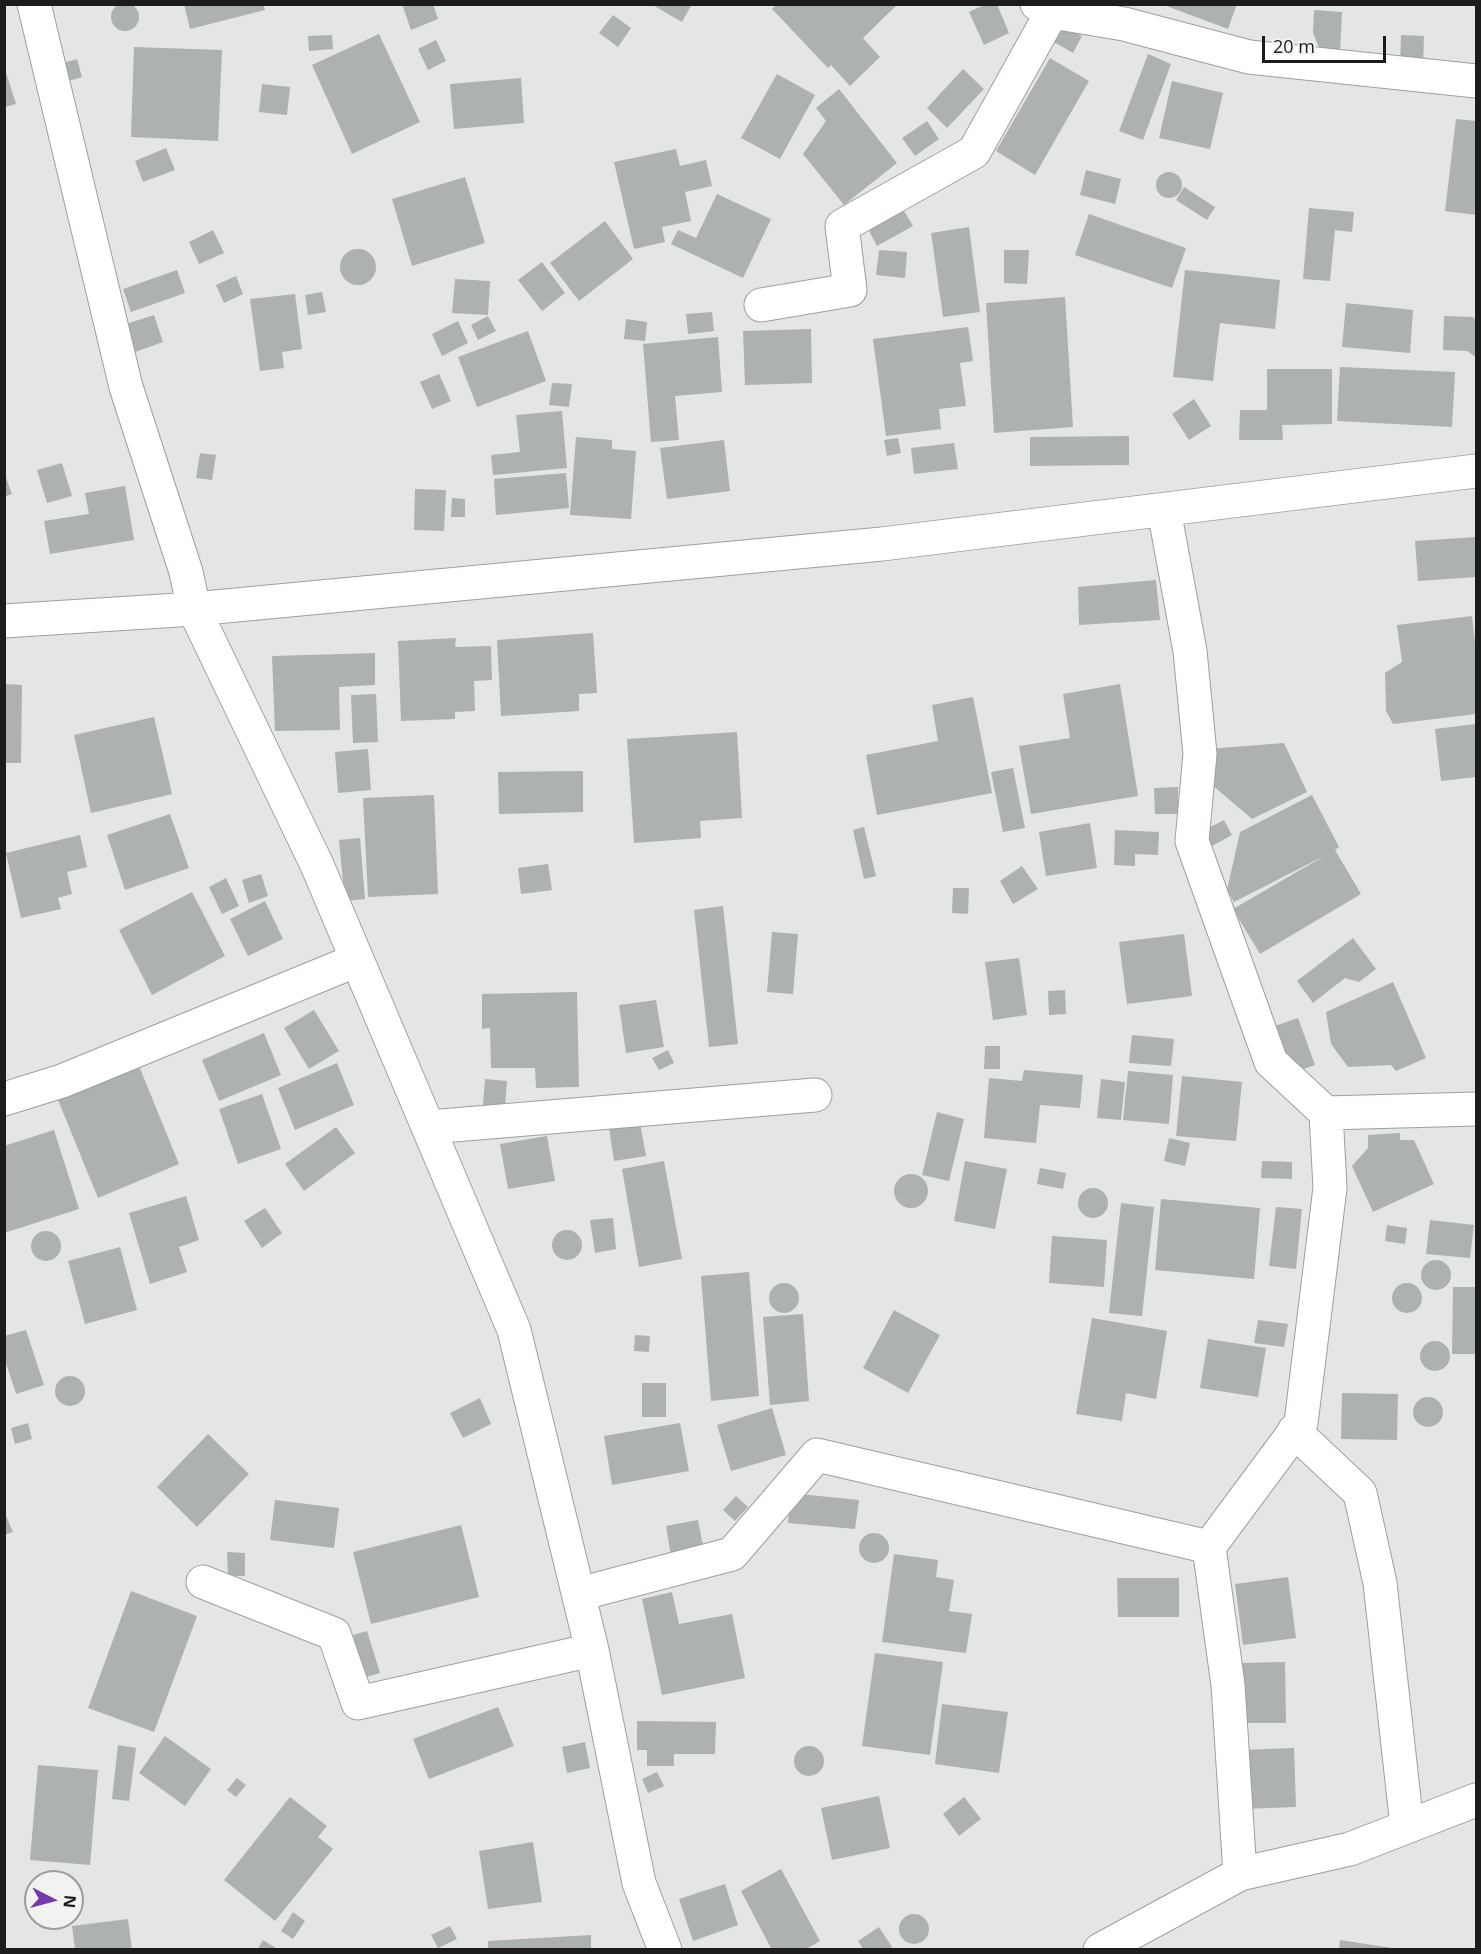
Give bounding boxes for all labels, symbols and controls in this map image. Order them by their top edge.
scale bar [1265,24,1390,62]
text: 20 m [1273,34,1315,58]
north arrow [24,1870,84,1930]
text: N [58,1894,82,1909]

